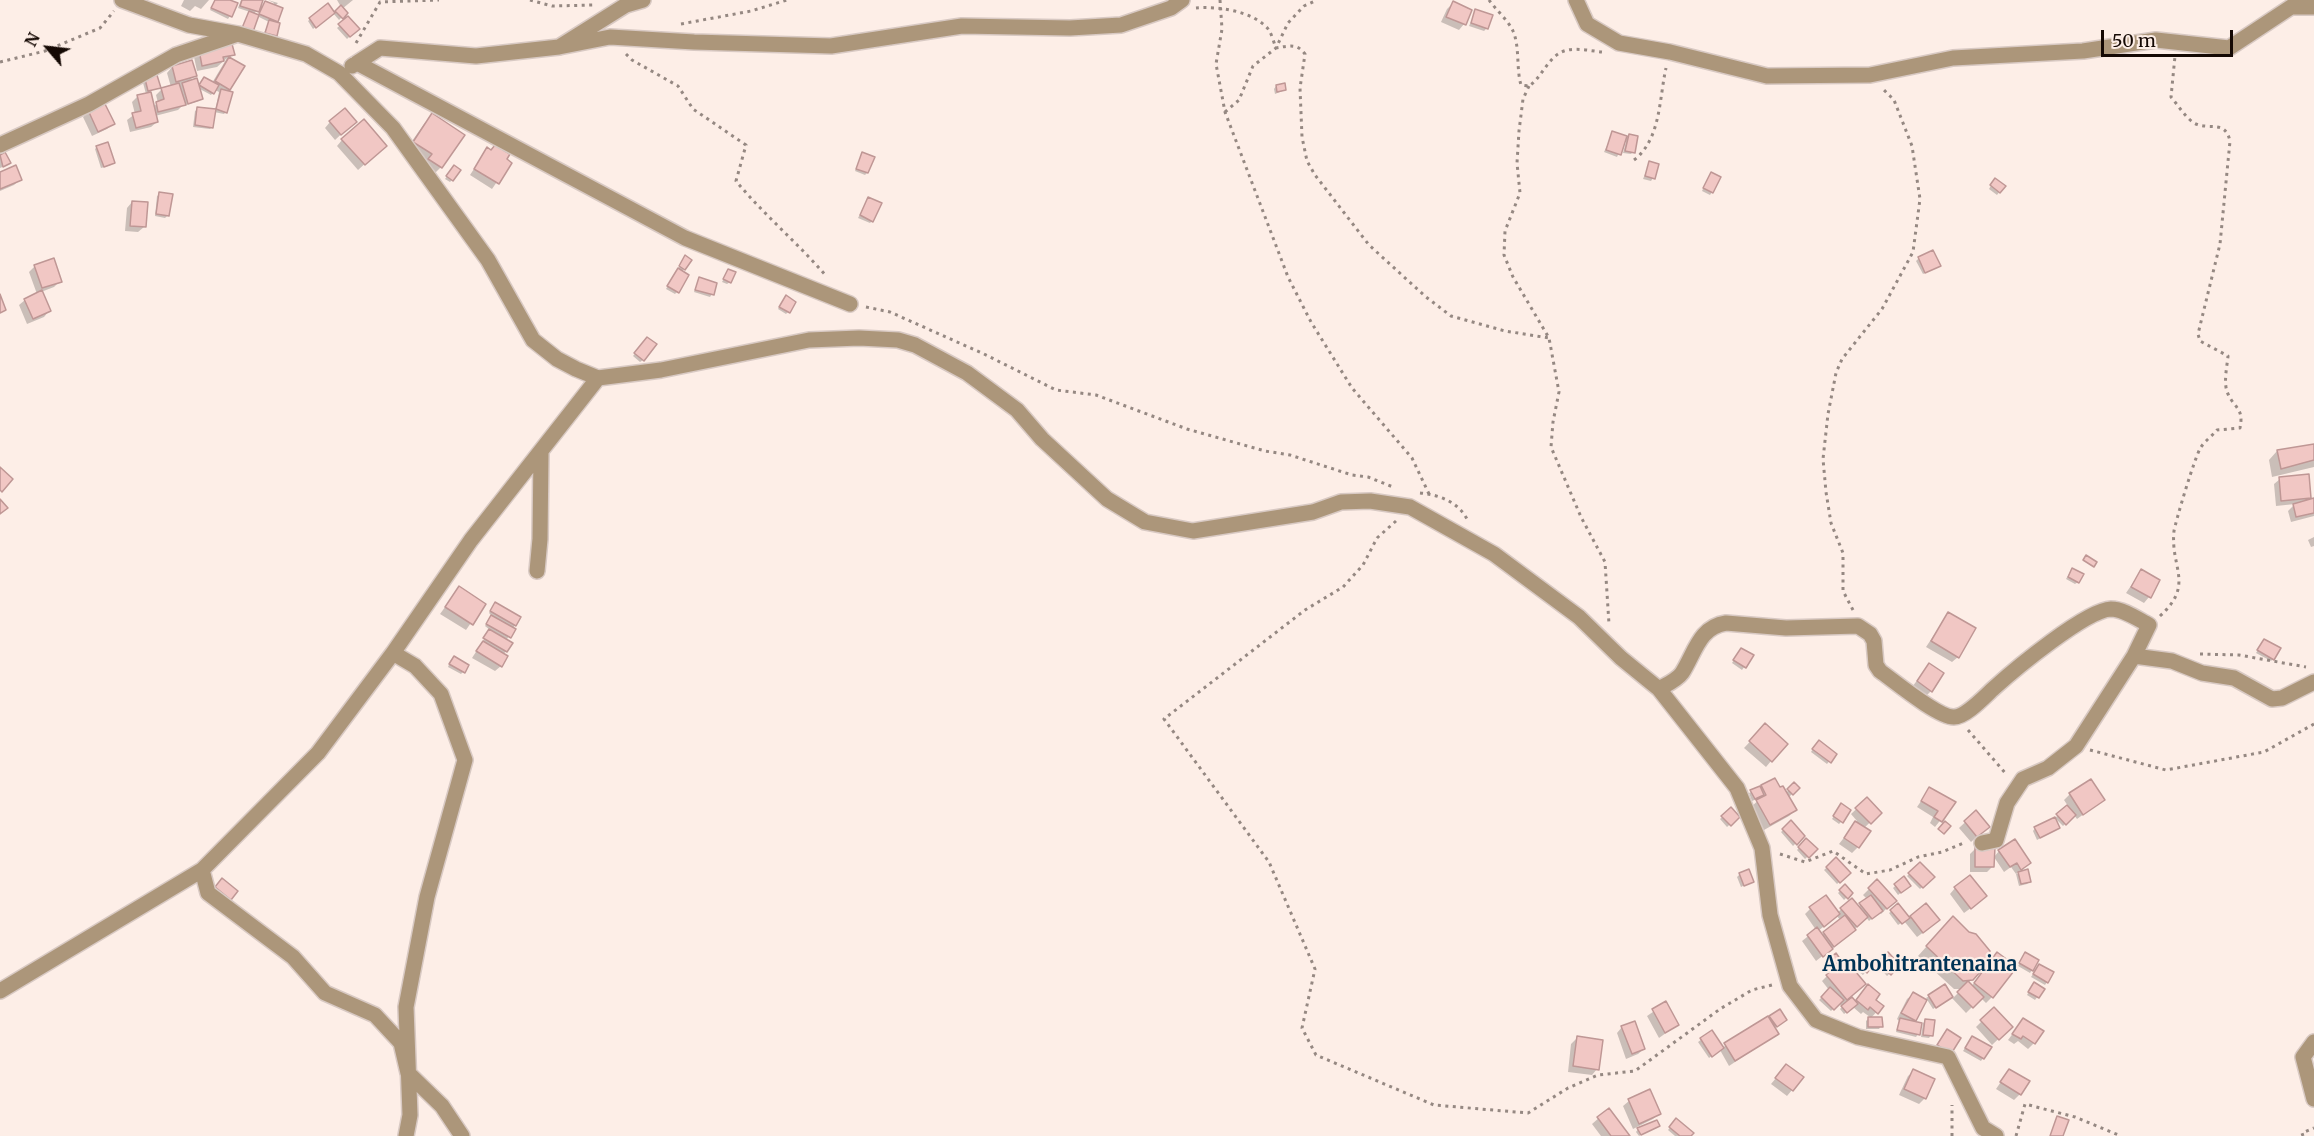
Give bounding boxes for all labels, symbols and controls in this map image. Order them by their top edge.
north arrow [18,18,78,78]
scale bar [2104,18,2236,56]
text: N [20,29,44,50]
text: 50 m [2112,29,2156,52]
district label: Ambohitrantenaina [1823,953,2017,977]

